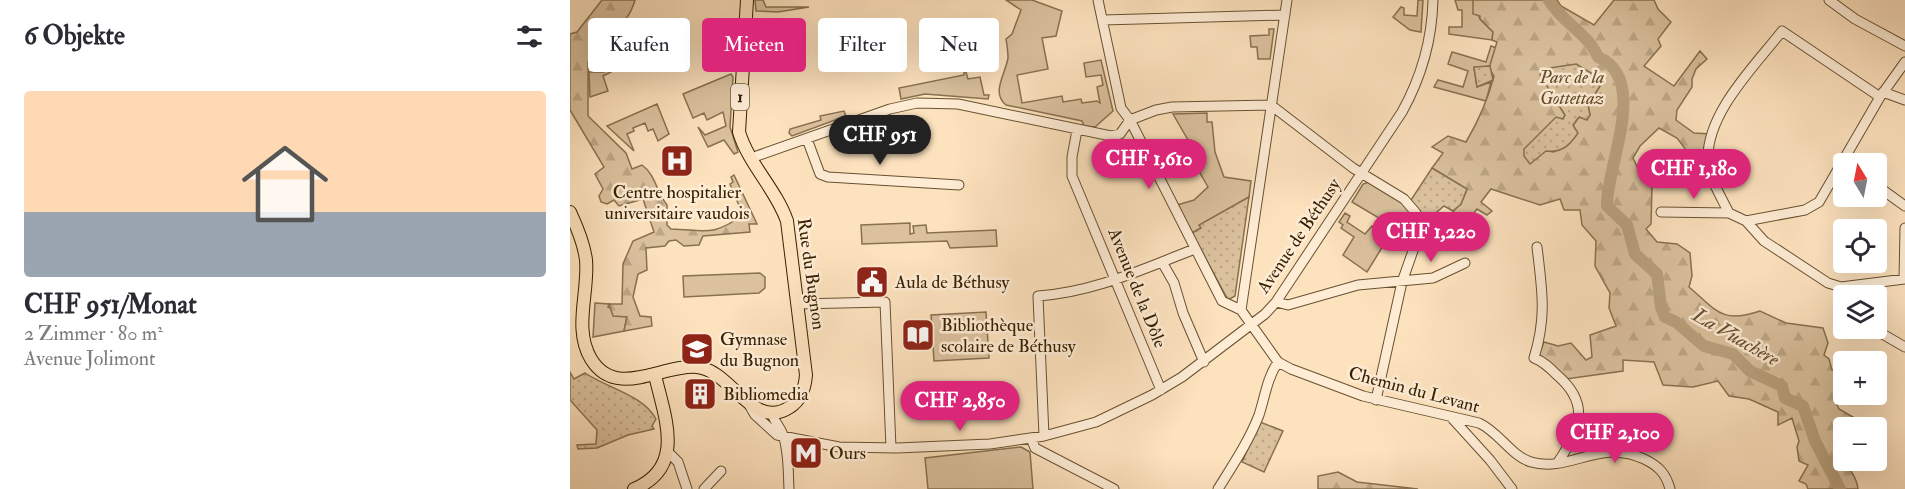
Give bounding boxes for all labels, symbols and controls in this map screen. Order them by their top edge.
chip: Kaufen [588,18,690,72]
chip: Mieten [702,18,806,72]
chip: Filter [818,18,907,72]
chip: Neu [919,18,999,72]
text: 6 Objekte [24,20,125,52]
icon: filters [513,20,546,53]
park label: Parc de la Gottettaz [1539,66,1604,110]
road number: 1 [731,84,749,110]
pin: CHF 951 [825,115,935,166]
text: CHF 951 [843,122,917,147]
icon: home [231,130,339,238]
pin: CHF 1,610 [1080,139,1218,190]
hospital icon: Centre hospitalier universitaire vaudois [659,143,695,179]
text: CHF 1,610 [1106,146,1192,171]
pin: CHF 1,180 [1625,149,1763,200]
north arrow [1833,153,1887,207]
map controls [1833,153,1887,471]
text: CHF 1,180 [1651,156,1737,181]
street label: Avenue de Béthusy [1251,173,1347,299]
place label: Centre hospitalier universitaire vaudois [605,181,749,225]
pin: CHF 1,220 [1362,212,1500,263]
street label: Rue du Bugnon [792,217,830,331]
text: CHF 1,220 [1386,219,1476,244]
button: locate [1833,219,1887,273]
street label: Avenue de la Dôle [1102,224,1172,352]
public building icon: Aula de Béthusy [854,264,890,300]
place label: Aula de Béthusy [894,271,1011,294]
button: layers [1833,285,1887,339]
text: CHF 951/Monat [24,289,197,321]
water label: La Vuachère [1687,302,1784,372]
place label: Bibliothèque scolaire de Béthusy [941,314,1077,358]
library icon: Bibliothèque scolaire de Béthusy [900,317,936,353]
text: 2 Zimmer · 80 m² [24,321,163,346]
place label: Gymnase du Bugnon [720,328,799,372]
school or university icon: Gymnase du Bugnon [679,331,715,367]
text: Avenue Jolimont [24,346,156,371]
button: + [1833,351,1887,405]
street label: Chemin du Levant [1346,361,1482,419]
building icon: Bibliomedia [682,376,718,412]
pin: CHF 2,850 [891,381,1029,432]
place label: Bibliomedia [723,383,809,406]
text: CHF 2,850 [915,388,1005,413]
pin: CHF 2,100 [1546,413,1684,464]
button: − [1833,417,1887,471]
text: CHF 2,100 [1570,420,1660,445]
metro station icon: Ours [788,435,824,471]
place label: Ours [829,442,866,465]

